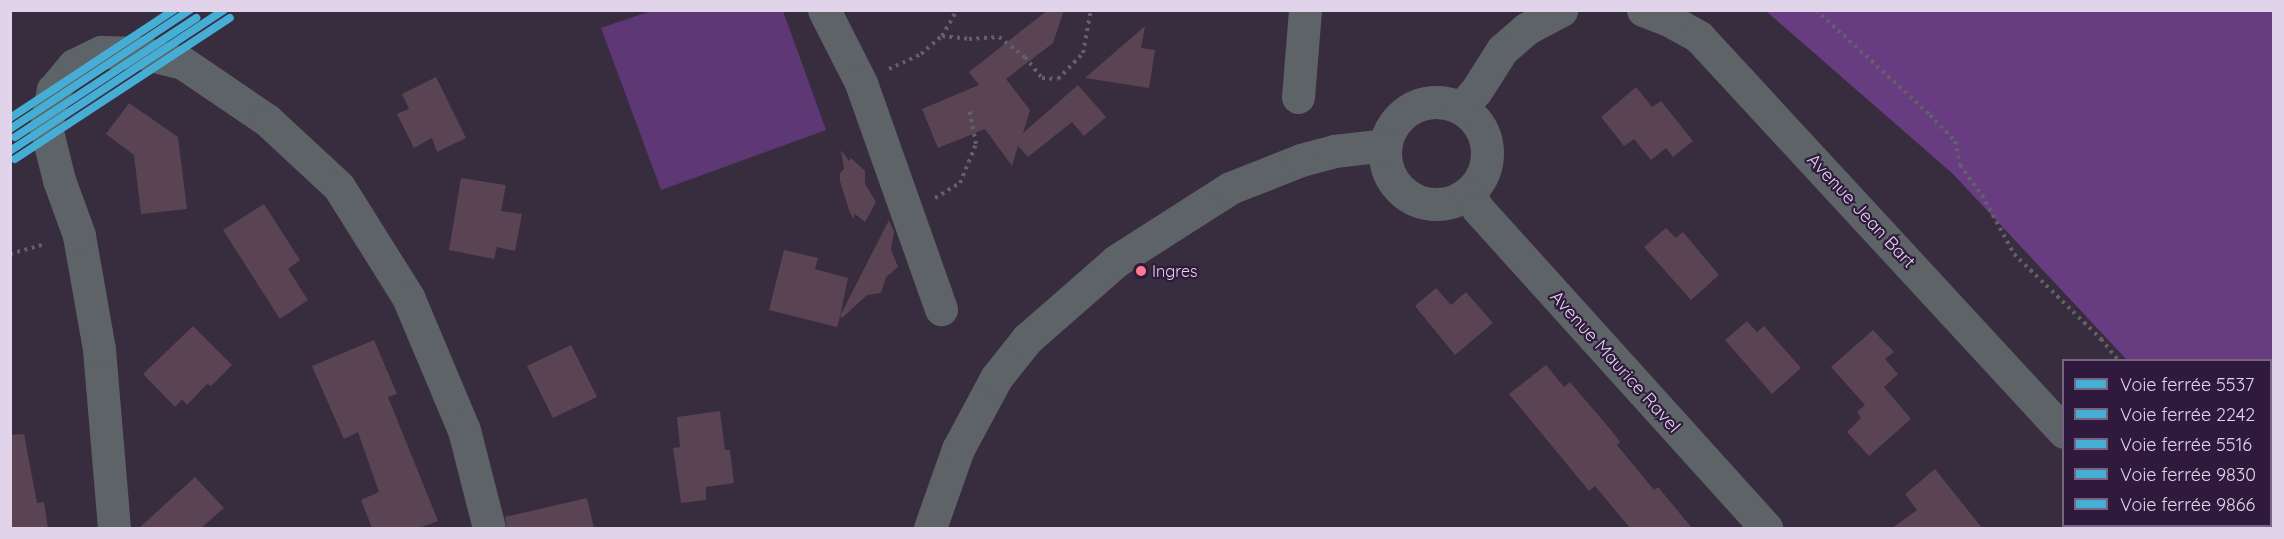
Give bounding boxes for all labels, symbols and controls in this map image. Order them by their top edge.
street label: Avenue Jean Bart [1802,149,1920,273]
place label: Ingres [1152,261,1198,281]
marker: Ingres [1135,265,1147,277]
street label: Avenue Maurice Ravel [1545,286,1685,438]
legend [2062,359,2272,527]
text: Voie ferrée 5537 [2120,373,2254,396]
text: Voie ferrée 2242 [2120,403,2255,426]
text: Voie ferrée 5516 [2120,433,2252,456]
text: Voie ferrée 9830 [2120,463,2256,486]
text: Voie ferrée 9866 [2120,493,2255,516]

